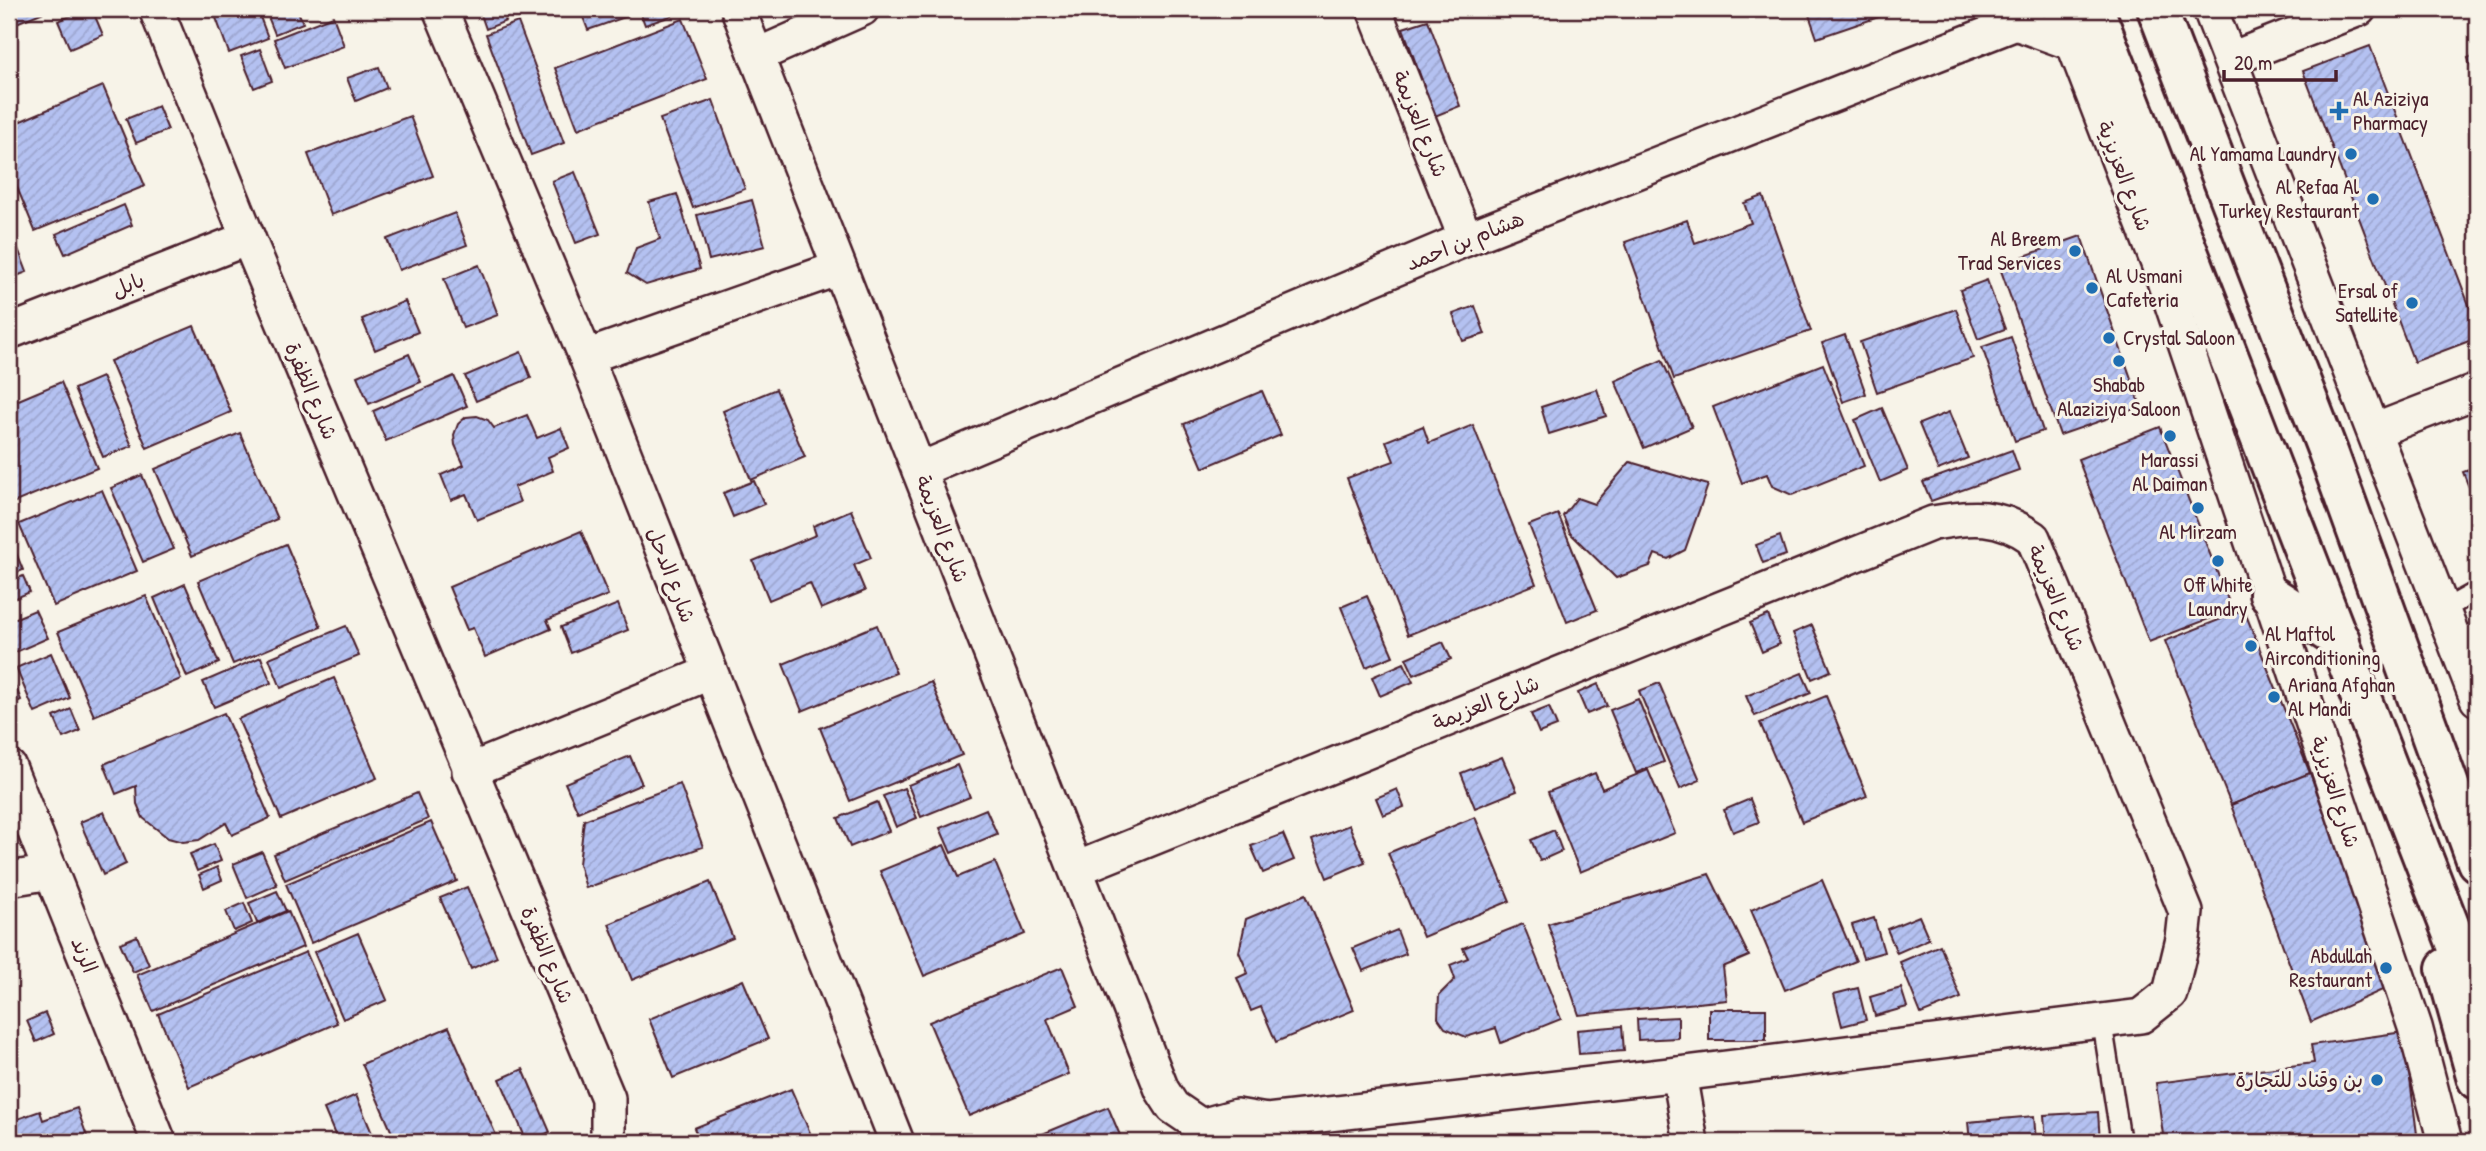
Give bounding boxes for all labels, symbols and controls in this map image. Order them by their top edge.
scale bar [2224,38,2336,82]
text: 20 m [2234,48,2272,77]
street label: شارع العزيمة [1385,66,1455,182]
place label: Al Aziziya Pharmacy [2353,84,2428,137]
marker: Al Aziziya Pharmacy [2331,103,2347,119]
street label: شارع العزيزية [2089,116,2159,236]
place label: Al Yamama Laundry [2190,139,2337,168]
marker: Al Yamama Laundry [2343,146,2359,162]
place label: Al Refaa Al Turkey Restaurant [2219,172,2360,225]
marker: Al Refaa Al Turkey Restaurant [2365,191,2381,207]
street label: هشام بن احمد [1401,204,1529,279]
place label: Al Breem Trad Services [1958,224,2061,277]
marker: Al Breem Trad Services [2067,243,2083,259]
place label: Al Usmani Cafeteria [2106,261,2183,314]
street label: بابل [107,265,149,304]
place label: Ersal of Satellite [2335,276,2398,329]
marker: Al Usmani Cafeteria [2084,280,2100,296]
marker: Ersal of Satellite [2404,295,2420,311]
place label: Crystal Saloon [2123,323,2235,352]
marker: Crystal Saloon [2101,330,2117,346]
street label: شارع الظفرة [277,338,345,444]
marker: Shabab Alaziziya Saloon [2111,353,2127,369]
place label: Shabab Alaziziya Saloon [2057,370,2181,423]
marker: Marassi Al Daiman [2162,428,2178,444]
place label: Marassi Al Daiman [2132,445,2208,498]
street label: شارع العزيمة [908,471,976,587]
marker: Al Mirzam [2190,500,2206,516]
place label: Al Mirzam [2159,517,2237,546]
street label: شارع الدحل [639,523,703,627]
street label: شارع العزيمة [2020,540,2092,656]
marker: Off White Laundry [2210,553,2226,569]
place label: Off White Laundry [2183,570,2253,623]
place label: Al Maftol Airconditioning [2265,619,2380,672]
marker: Al Maftol Airconditioning [2243,638,2259,654]
street label: شارع العزيمة [1428,668,1544,738]
place label: Ariana Afghan Al Mandi [2288,670,2396,723]
marker: Ariana Afghan Al Mandi [2266,689,2282,705]
street label: شارع العزيزية [2303,732,2367,852]
street label: شارع الظفرة [513,902,581,1008]
street label: الرند [64,932,105,977]
place label: Abdullah Restaurant [2289,941,2373,994]
marker: Abdullah Restaurant [2378,960,2394,976]
place label: بن وقناد للتجارة [2235,1065,2363,1094]
marker: بن وقناد للتجارة [2369,1072,2385,1088]

